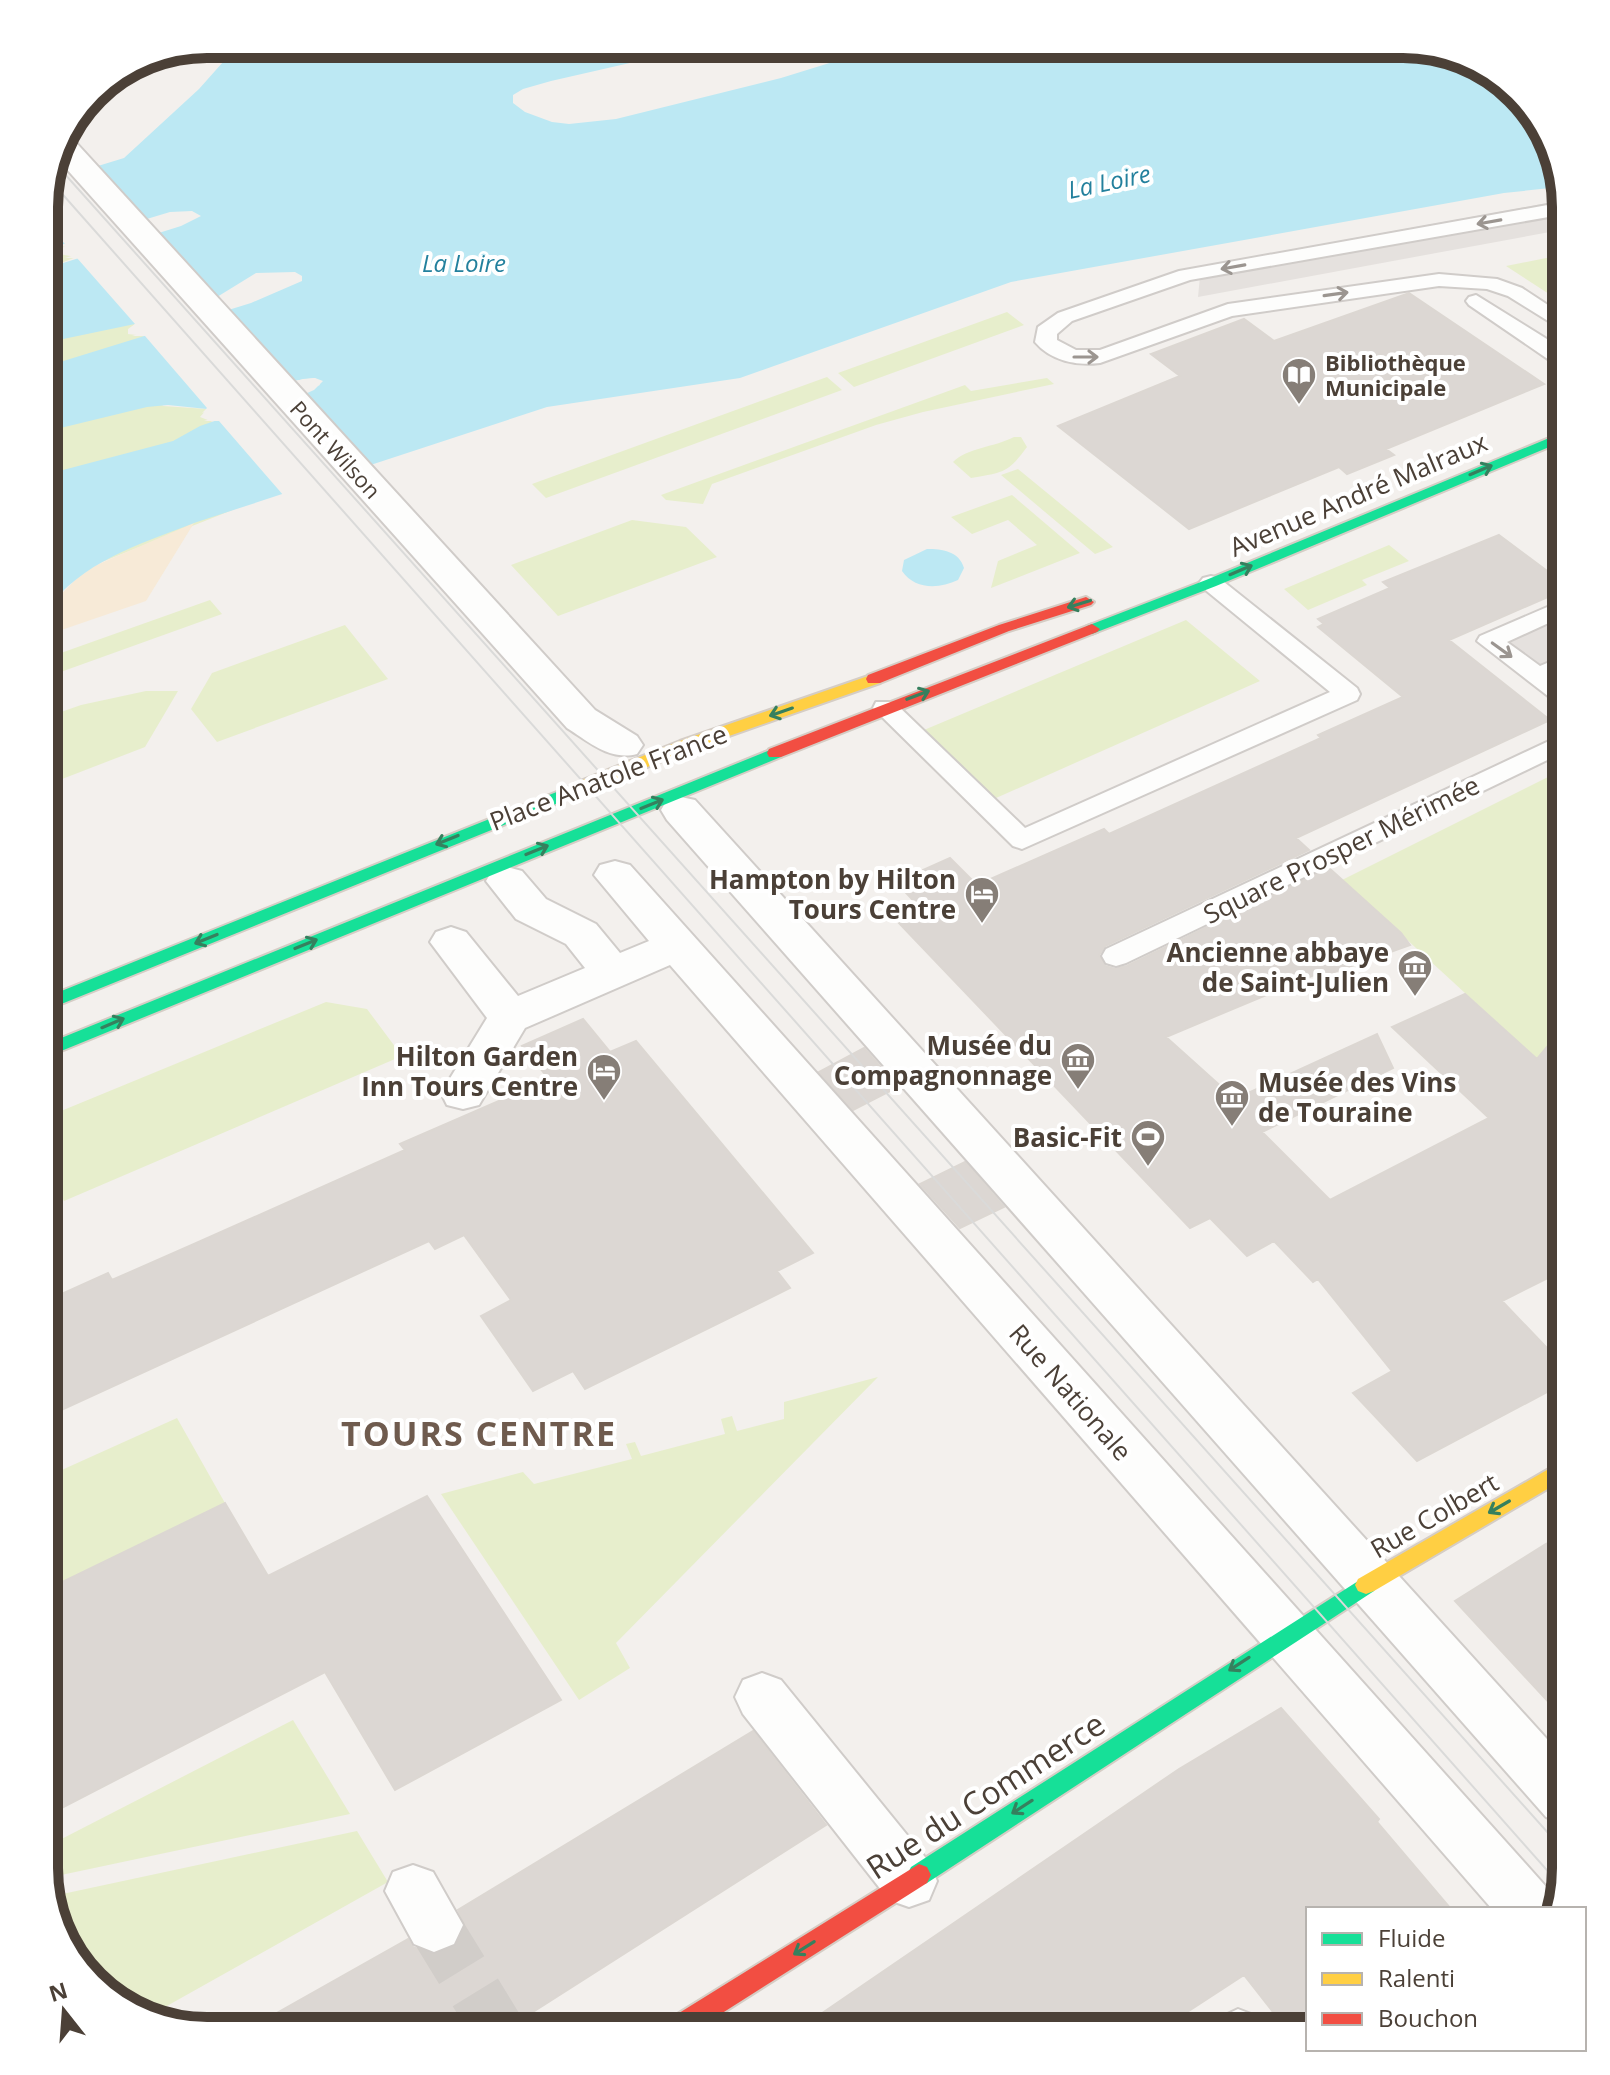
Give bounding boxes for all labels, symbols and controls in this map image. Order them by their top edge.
water label: La Loire [1065,156,1153,206]
one-way arrow [1477,216,1502,231]
water label: La Loire [422,246,506,279]
one-way arrow [1221,260,1246,275]
one-way arrow [1323,286,1348,301]
place label: Bibliothèque Municipale [1325,347,1466,402]
one-way arrow [1072,349,1098,365]
library icon: Bibliothèque Municipale [1280,356,1318,406]
street label: Pont Wilson [284,394,388,504]
street label: Avenue André Malraux [1224,423,1493,565]
one-way arrow [1468,462,1493,477]
one-way arrow [1229,562,1253,577]
one-way arrow [1066,597,1092,612]
one-way arrow [1491,642,1513,659]
one-way arrow [906,687,930,701]
one-way arrow [769,706,794,721]
street label: Place Anatole France [484,715,732,839]
street label: Square Prosper Mérimée [1197,766,1485,932]
one-way arrow [639,796,664,810]
one-way arrow [435,834,460,849]
one-way arrow [524,842,549,857]
place label: Hampton by Hilton Tours Centre [709,861,956,927]
hotel icon: Hampton by Hilton Tours Centre [963,875,1001,925]
one-way arrow [194,932,219,947]
place label: Ancienne abbaye de Saint-Julien [1167,934,1389,1000]
one-way arrow [293,936,318,950]
museum icon: Ancienne abbaye de Saint-Julien [1396,948,1434,998]
one-way arrow [100,1014,125,1029]
place label: Musée du Compagnonnage [834,1027,1052,1093]
place label: Hilton Garden Inn Tours Centre [361,1038,578,1104]
museum icon: Musée du Compagnonnage [1059,1041,1097,1091]
hotel icon: Hilton Garden Inn Tours Centre [585,1052,623,1102]
place label: Musée des Vins de Touraine [1258,1064,1456,1130]
museum icon: Musée des Vins de Touraine [1213,1078,1251,1128]
sports icon: Basic-Fit [1129,1118,1167,1168]
place label: Basic-Fit [1013,1119,1122,1155]
street label: Rue Nationale [1002,1316,1140,1468]
district label: TOURS CENTRE [341,1410,617,1456]
street label: Rue Colbert [1363,1464,1505,1566]
one-way arrow [1488,1499,1511,1515]
one-way arrow [1229,1656,1251,1673]
street label: Rue du Commerce [857,1702,1113,1888]
one-way arrow [1011,1800,1034,1816]
legend [1306,1907,1586,2051]
text: Fluide [1378,1921,1445,1954]
one-way arrow [793,1939,815,1956]
text: Ralenti [1378,1961,1455,1994]
north arrow [24,1971,104,2051]
text: N [45,1974,71,2008]
text: Bouchon [1378,2001,1478,2034]

